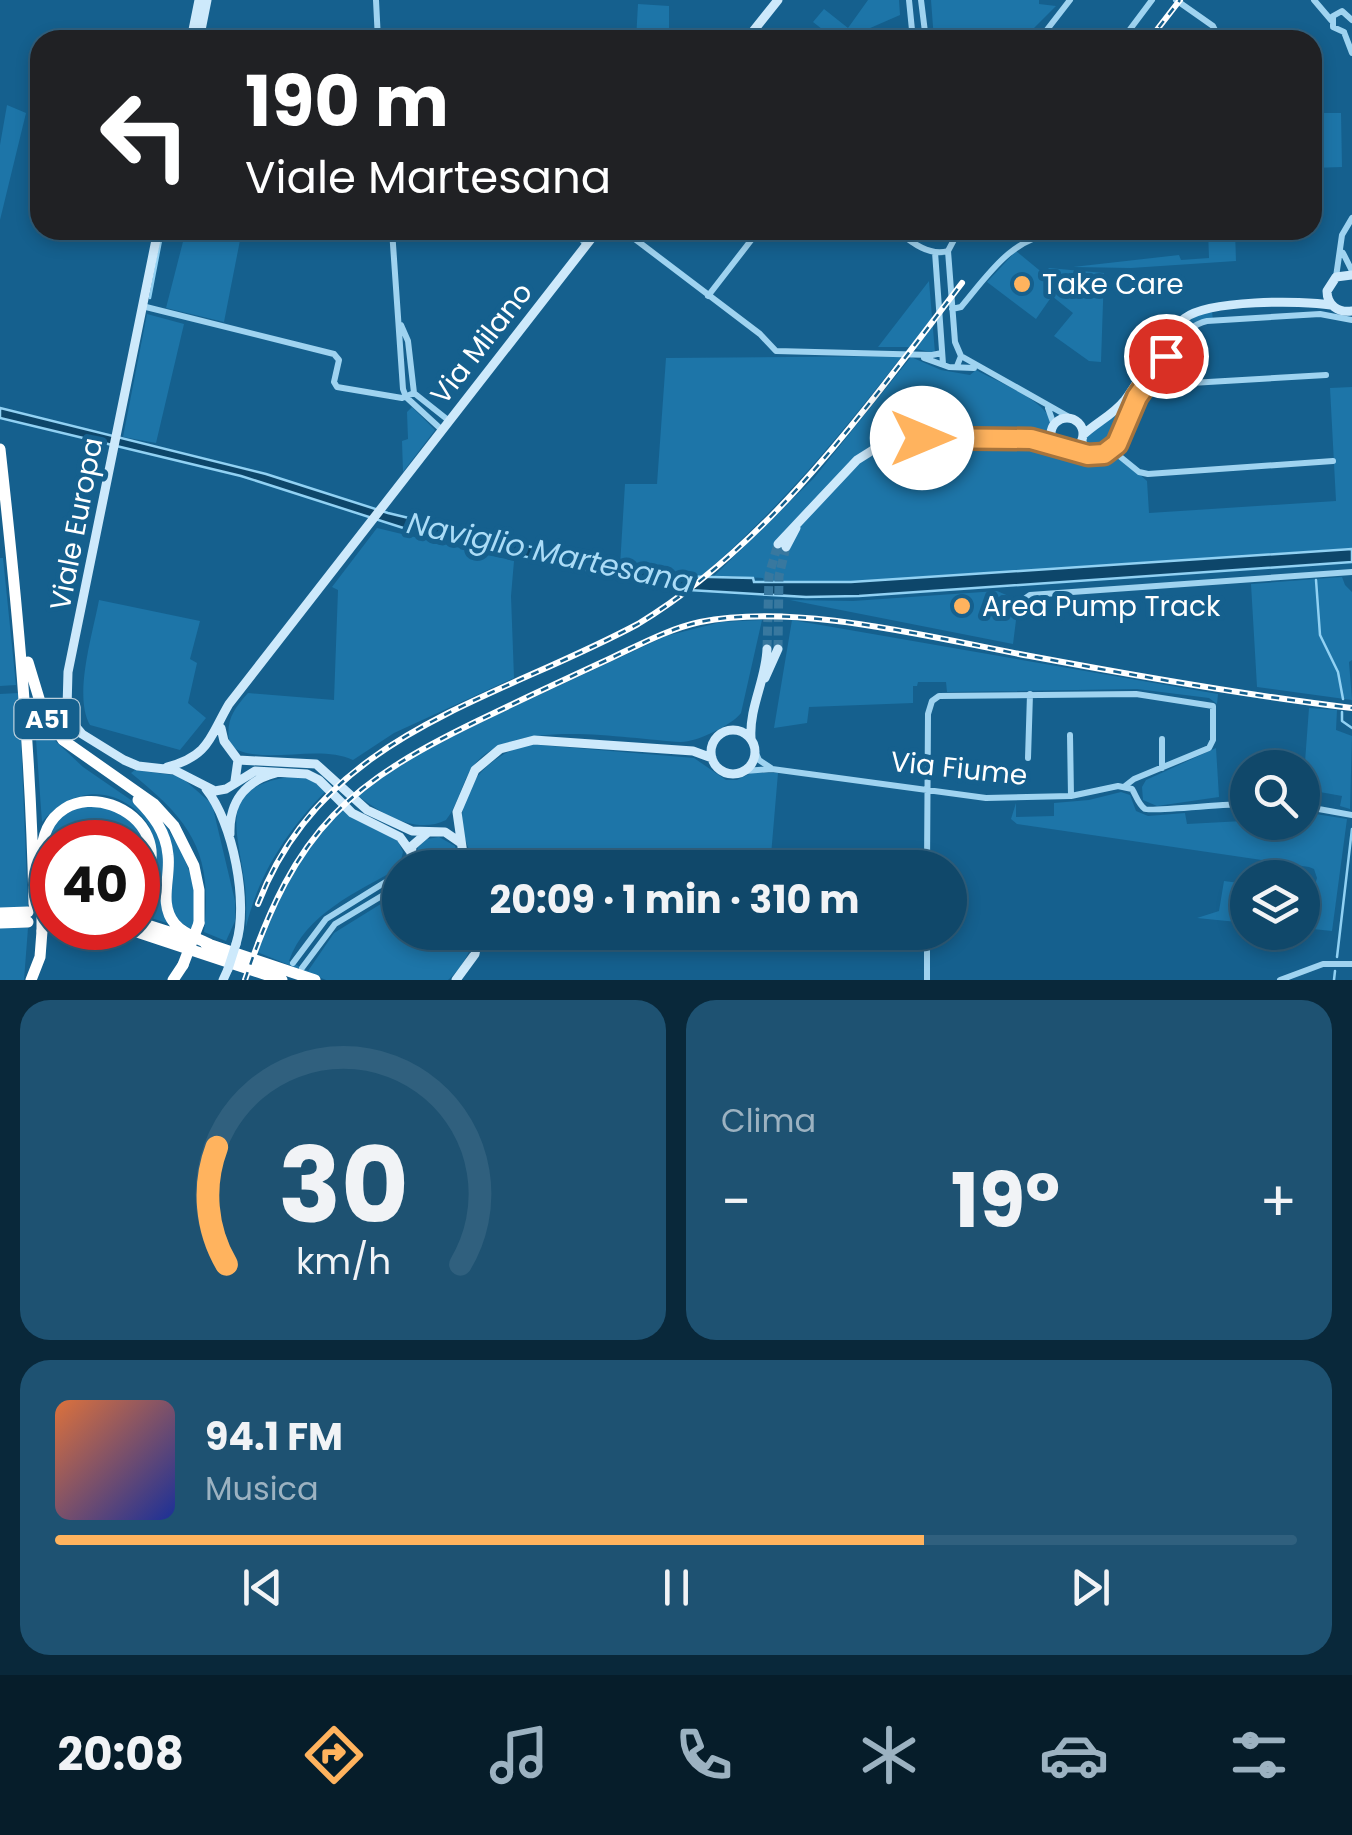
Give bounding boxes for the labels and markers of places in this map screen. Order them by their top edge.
place label: Take Care [1042,265,1184,304]
marker: Take Care [1011,273,1033,295]
pin [1124,314,1209,399]
place label: Area Pump Track [982,587,1221,626]
marker: Area Pump Track [951,595,973,617]

